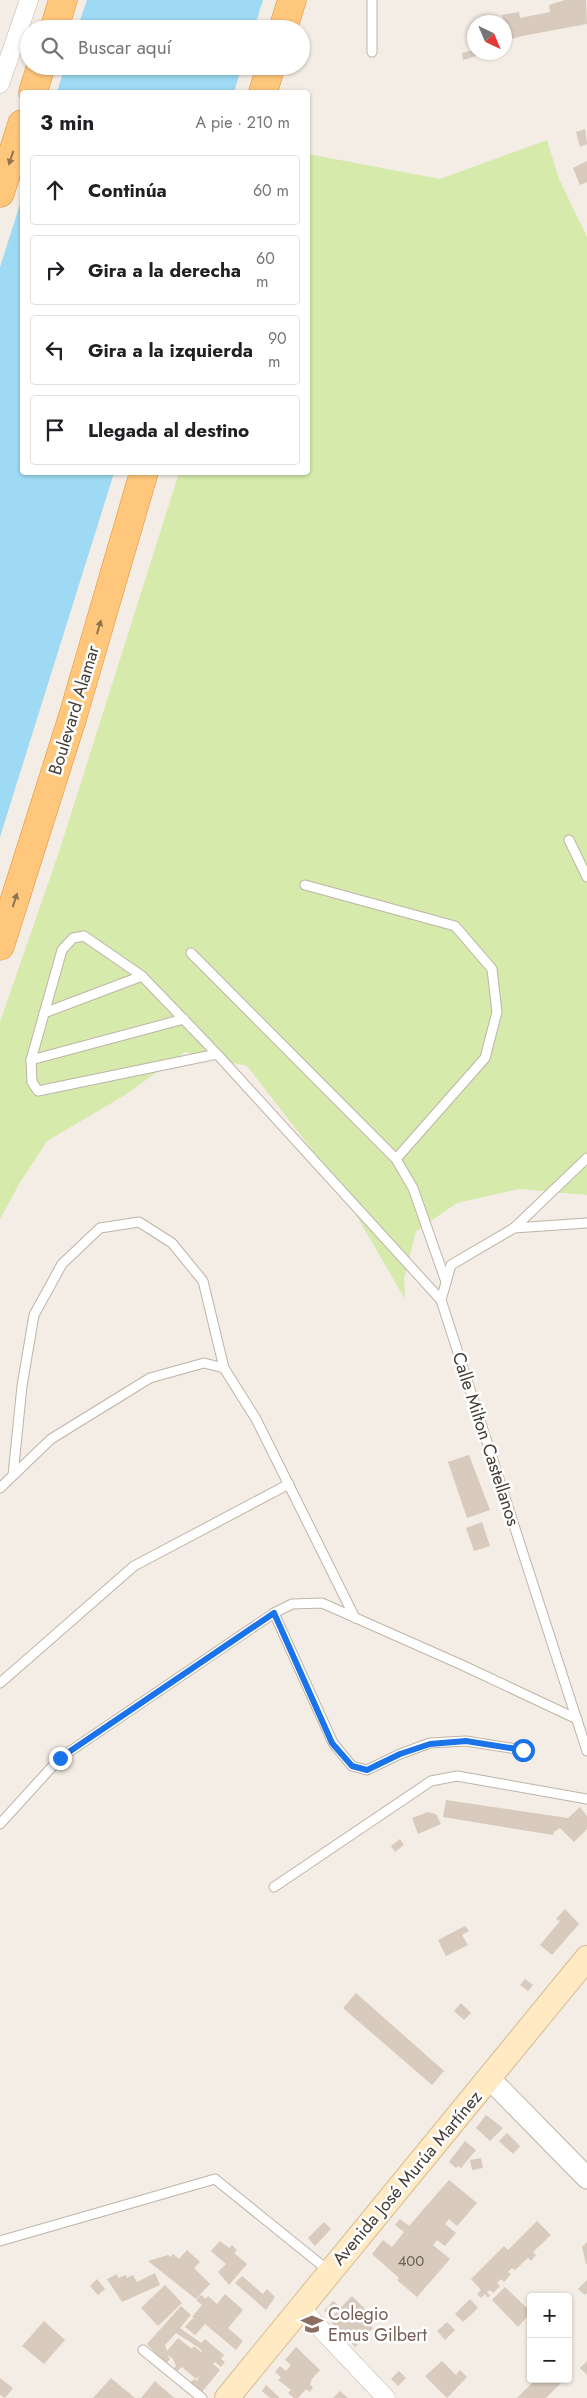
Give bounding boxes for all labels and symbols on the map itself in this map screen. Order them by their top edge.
north arrow [467,15,512,60]
one-way arrow [7,151,15,166]
one-way arrow [95,620,103,635]
street label: Boulevard Alamar [42,641,106,778]
one-way arrow [11,892,19,907]
street label: Calle Milton Castellanos [446,1349,526,1529]
route start [512,1739,535,1762]
route end [49,1747,72,1770]
street label: Avenida José Murúa Martínez [326,2084,489,2271]
house number: 400 [398,2250,424,2272]
place label: Colegio Emus Gilbert [328,2301,428,2348]
school or university icon: Colegio Emus Gilbert [299,2311,325,2337]

